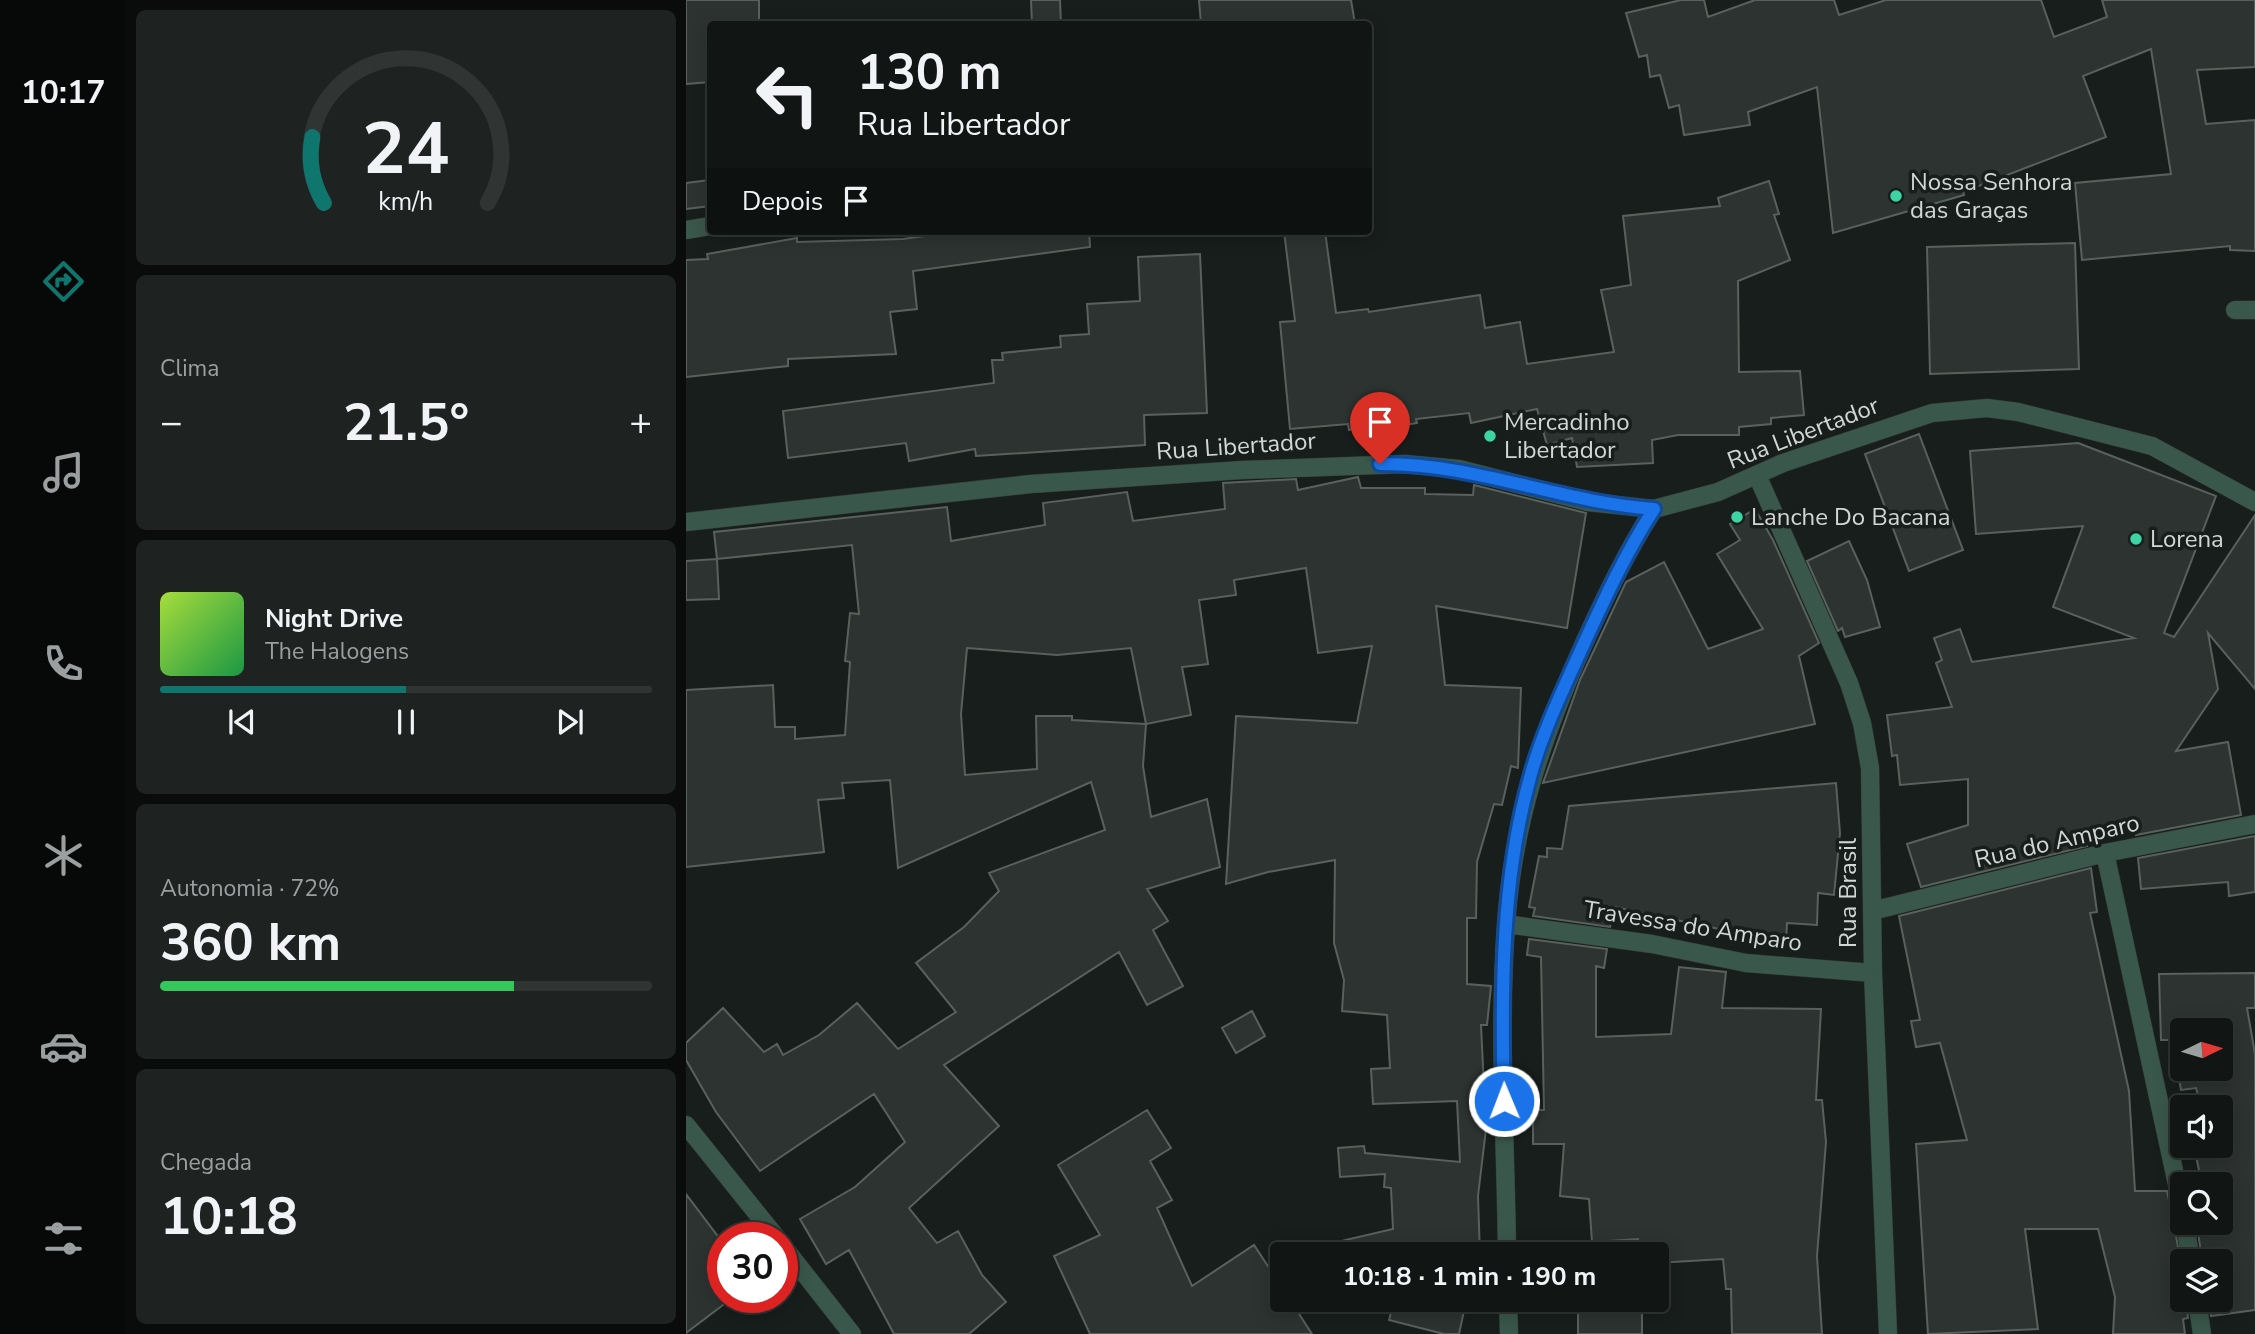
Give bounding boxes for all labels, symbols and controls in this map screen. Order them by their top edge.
text: 130 m [857,39,1001,106]
icon: left [742,49,833,140]
text: 10:17 [21,71,105,114]
text: 24 [362,100,450,200]
text: Rua Libertador [857,103,1070,146]
place label: Nossa Senhora das Graças [1910,166,2072,226]
icon: arrive [837,182,875,220]
text: Depois [742,184,823,219]
text: km/h [378,185,434,219]
marker: Nossa Senhora das Graças [1888,188,1904,204]
icon: directions [39,257,88,306]
text: Clima [160,353,220,384]
text: 21.5° [343,387,469,458]
street label: Rua Libertador [1723,389,1884,477]
pin [1350,392,1410,464]
text: − [160,397,183,448]
text: + [629,397,652,448]
icon: arrive [1361,403,1399,441]
place label: Mercadinho Libertador [1504,406,1630,466]
street label: Rua Libertador [1155,424,1317,468]
marker: Mercadinho Libertador [1482,428,1498,444]
icon: music [39,448,88,497]
place label: Lanche Do Bacana [1751,501,1950,533]
marker: Lanche Do Bacana [1729,509,1745,525]
place label: Lorena [2150,523,2224,555]
marker: Lorena [2128,531,2144,547]
text: Night Drive [265,601,403,636]
text: The Halogens [265,636,409,667]
icon: phone [39,639,88,688]
icon: previous [223,703,261,741]
icon: pause [387,703,425,741]
icon: next [551,703,589,741]
street label: Rua do Amparo [1971,806,2143,876]
icon: climate [39,831,88,880]
street label: Rua Brasil [1832,838,1864,948]
text: Autonomia · 72% [160,873,340,904]
street label: Travessa do Amparo [1582,893,1804,959]
text: 360 km [160,907,341,978]
north arrow [2170,1018,2233,1082]
map controls [2170,1018,2233,1312]
icon: car [39,1022,88,1071]
position arrow [1467,1064,1541,1138]
button: sound [2170,1095,2233,1158]
text: Chegada [160,1147,252,1178]
button: search [2170,1172,2233,1235]
text: 10:18 [160,1181,298,1252]
icon: filters [39,1214,88,1263]
speed limit sign: 30 [707,1222,798,1313]
button: layers [2170,1249,2233,1312]
text: 10:18 · 1 min · 190 m [1343,1259,1596,1294]

